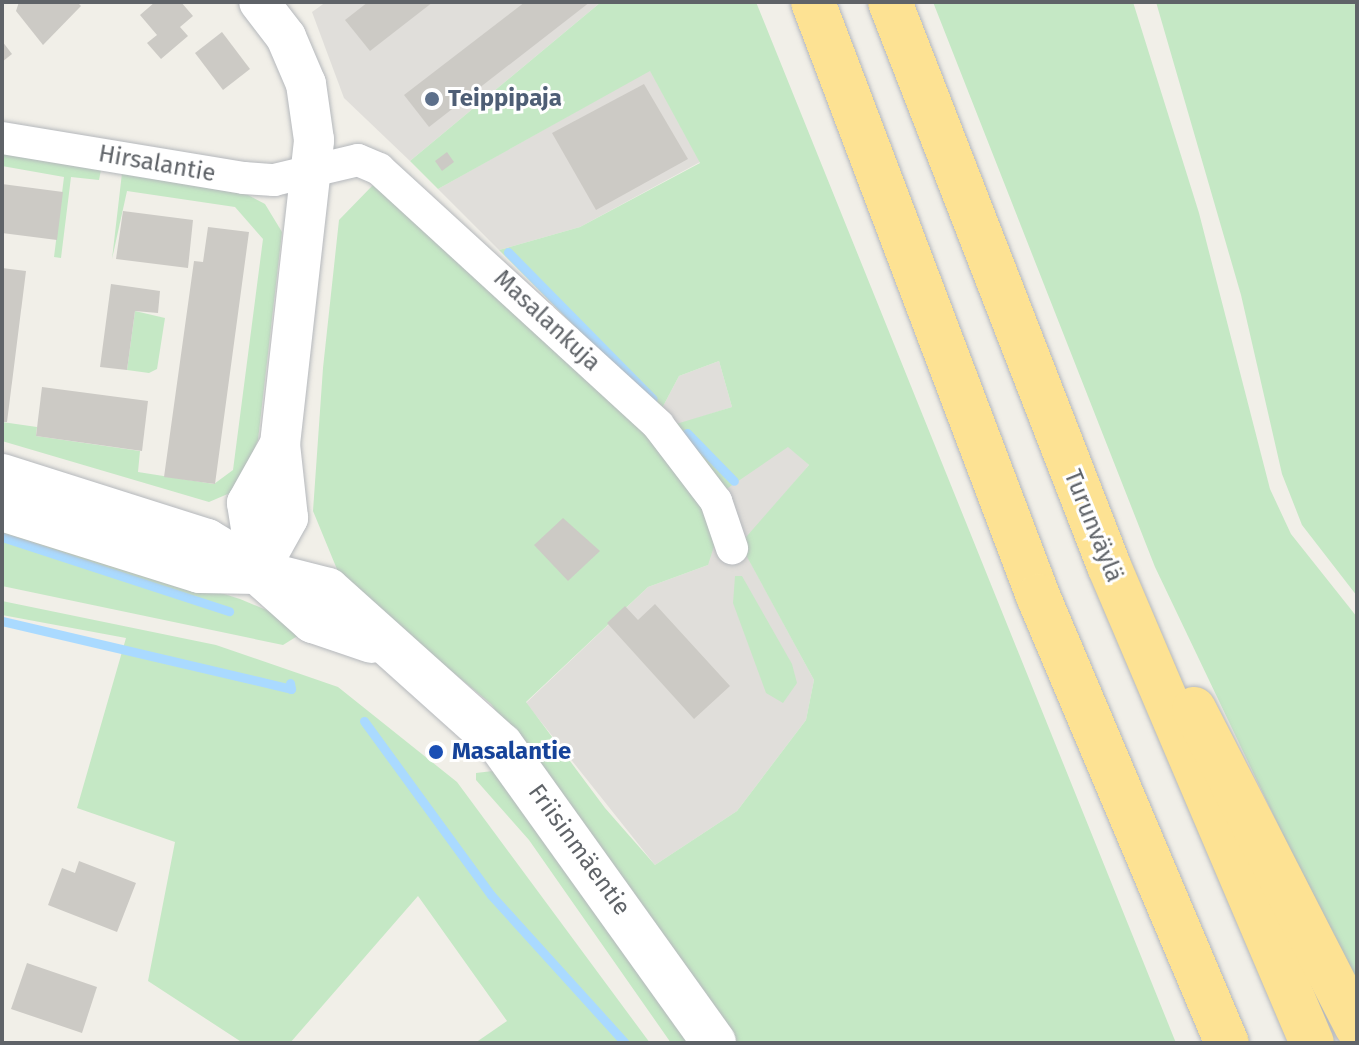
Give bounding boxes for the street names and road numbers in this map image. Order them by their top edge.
street label: Hirsalantie [96,140,218,188]
street label: Masalankuja [488,264,606,378]
street label: Turunväylä [1057,466,1129,586]
street label: Friisinmäentie [522,779,636,921]

